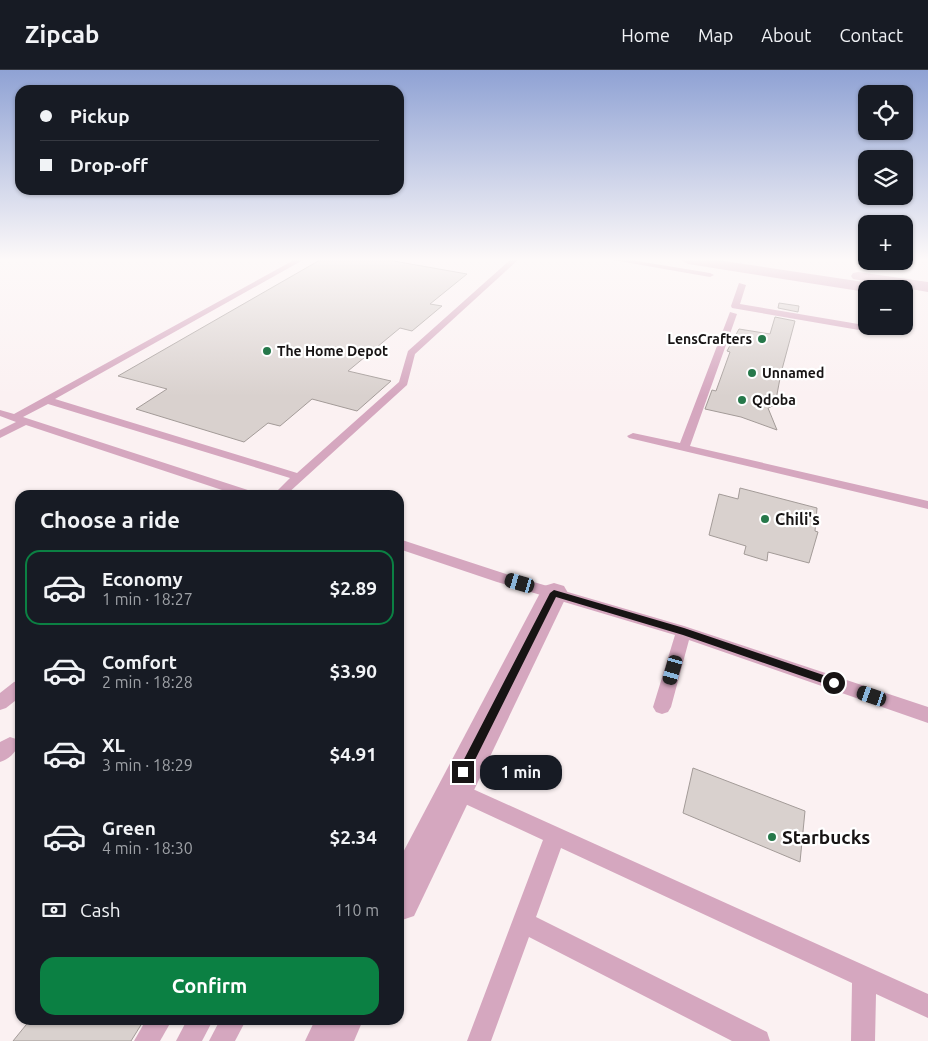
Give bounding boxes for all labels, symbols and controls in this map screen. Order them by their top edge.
text: Zipcab [25,21,99,48]
text: Home [621,25,670,45]
text: Map [698,25,733,45]
text: About [761,25,811,45]
text: Contact [839,25,903,45]
map controls [858,85,913,335]
button: locate [858,85,913,140]
text: Pickup [70,105,130,127]
button: layers [858,150,913,205]
text: Drop-off [70,154,148,176]
button: + [858,215,913,270]
button: − [858,280,913,335]
place label: LensCrafters [667,331,752,347]
marker: LensCrafters [756,333,768,345]
place label: The Home Depot [277,343,388,359]
marker: The Home Depot [261,345,273,357]
place label: Unnamed [762,365,824,381]
marker: Unnamed [746,367,758,379]
place label: Qdoba [752,392,796,408]
marker: Qdoba [736,394,748,406]
text: Choose a ride [40,507,180,532]
place label: Chili's [775,510,820,528]
marker: Chili's [759,513,771,525]
icon: car [42,565,87,610]
text: Economy [102,568,183,590]
car [503,572,536,594]
text: $2.89 [329,577,377,599]
text: 1 min · 18:27 [102,590,193,608]
icon: car [42,648,87,693]
text: Comfort [102,651,177,673]
car [661,654,684,686]
text: $3.90 [329,660,377,682]
route start [823,672,845,694]
text: 2 min · 18:28 [102,673,193,691]
car [855,684,888,708]
icon: car [42,731,87,776]
text: XL [102,734,125,756]
text: $4.91 [329,743,377,765]
callout: 1 min [480,754,563,790]
text: 3 min · 18:29 [102,756,193,774]
route end [452,761,474,783]
text: 1 min [501,763,541,781]
icon: car [42,814,87,859]
text: Green [102,817,156,839]
text: $2.34 [329,826,377,848]
place label: Starbucks [782,826,870,848]
marker: Starbucks [766,831,778,843]
text: 4 min · 18:30 [102,839,193,857]
icon: cash [40,896,68,924]
text: Cash [80,899,121,921]
text: 110 m [334,901,379,919]
button: Confirm [40,957,379,1015]

